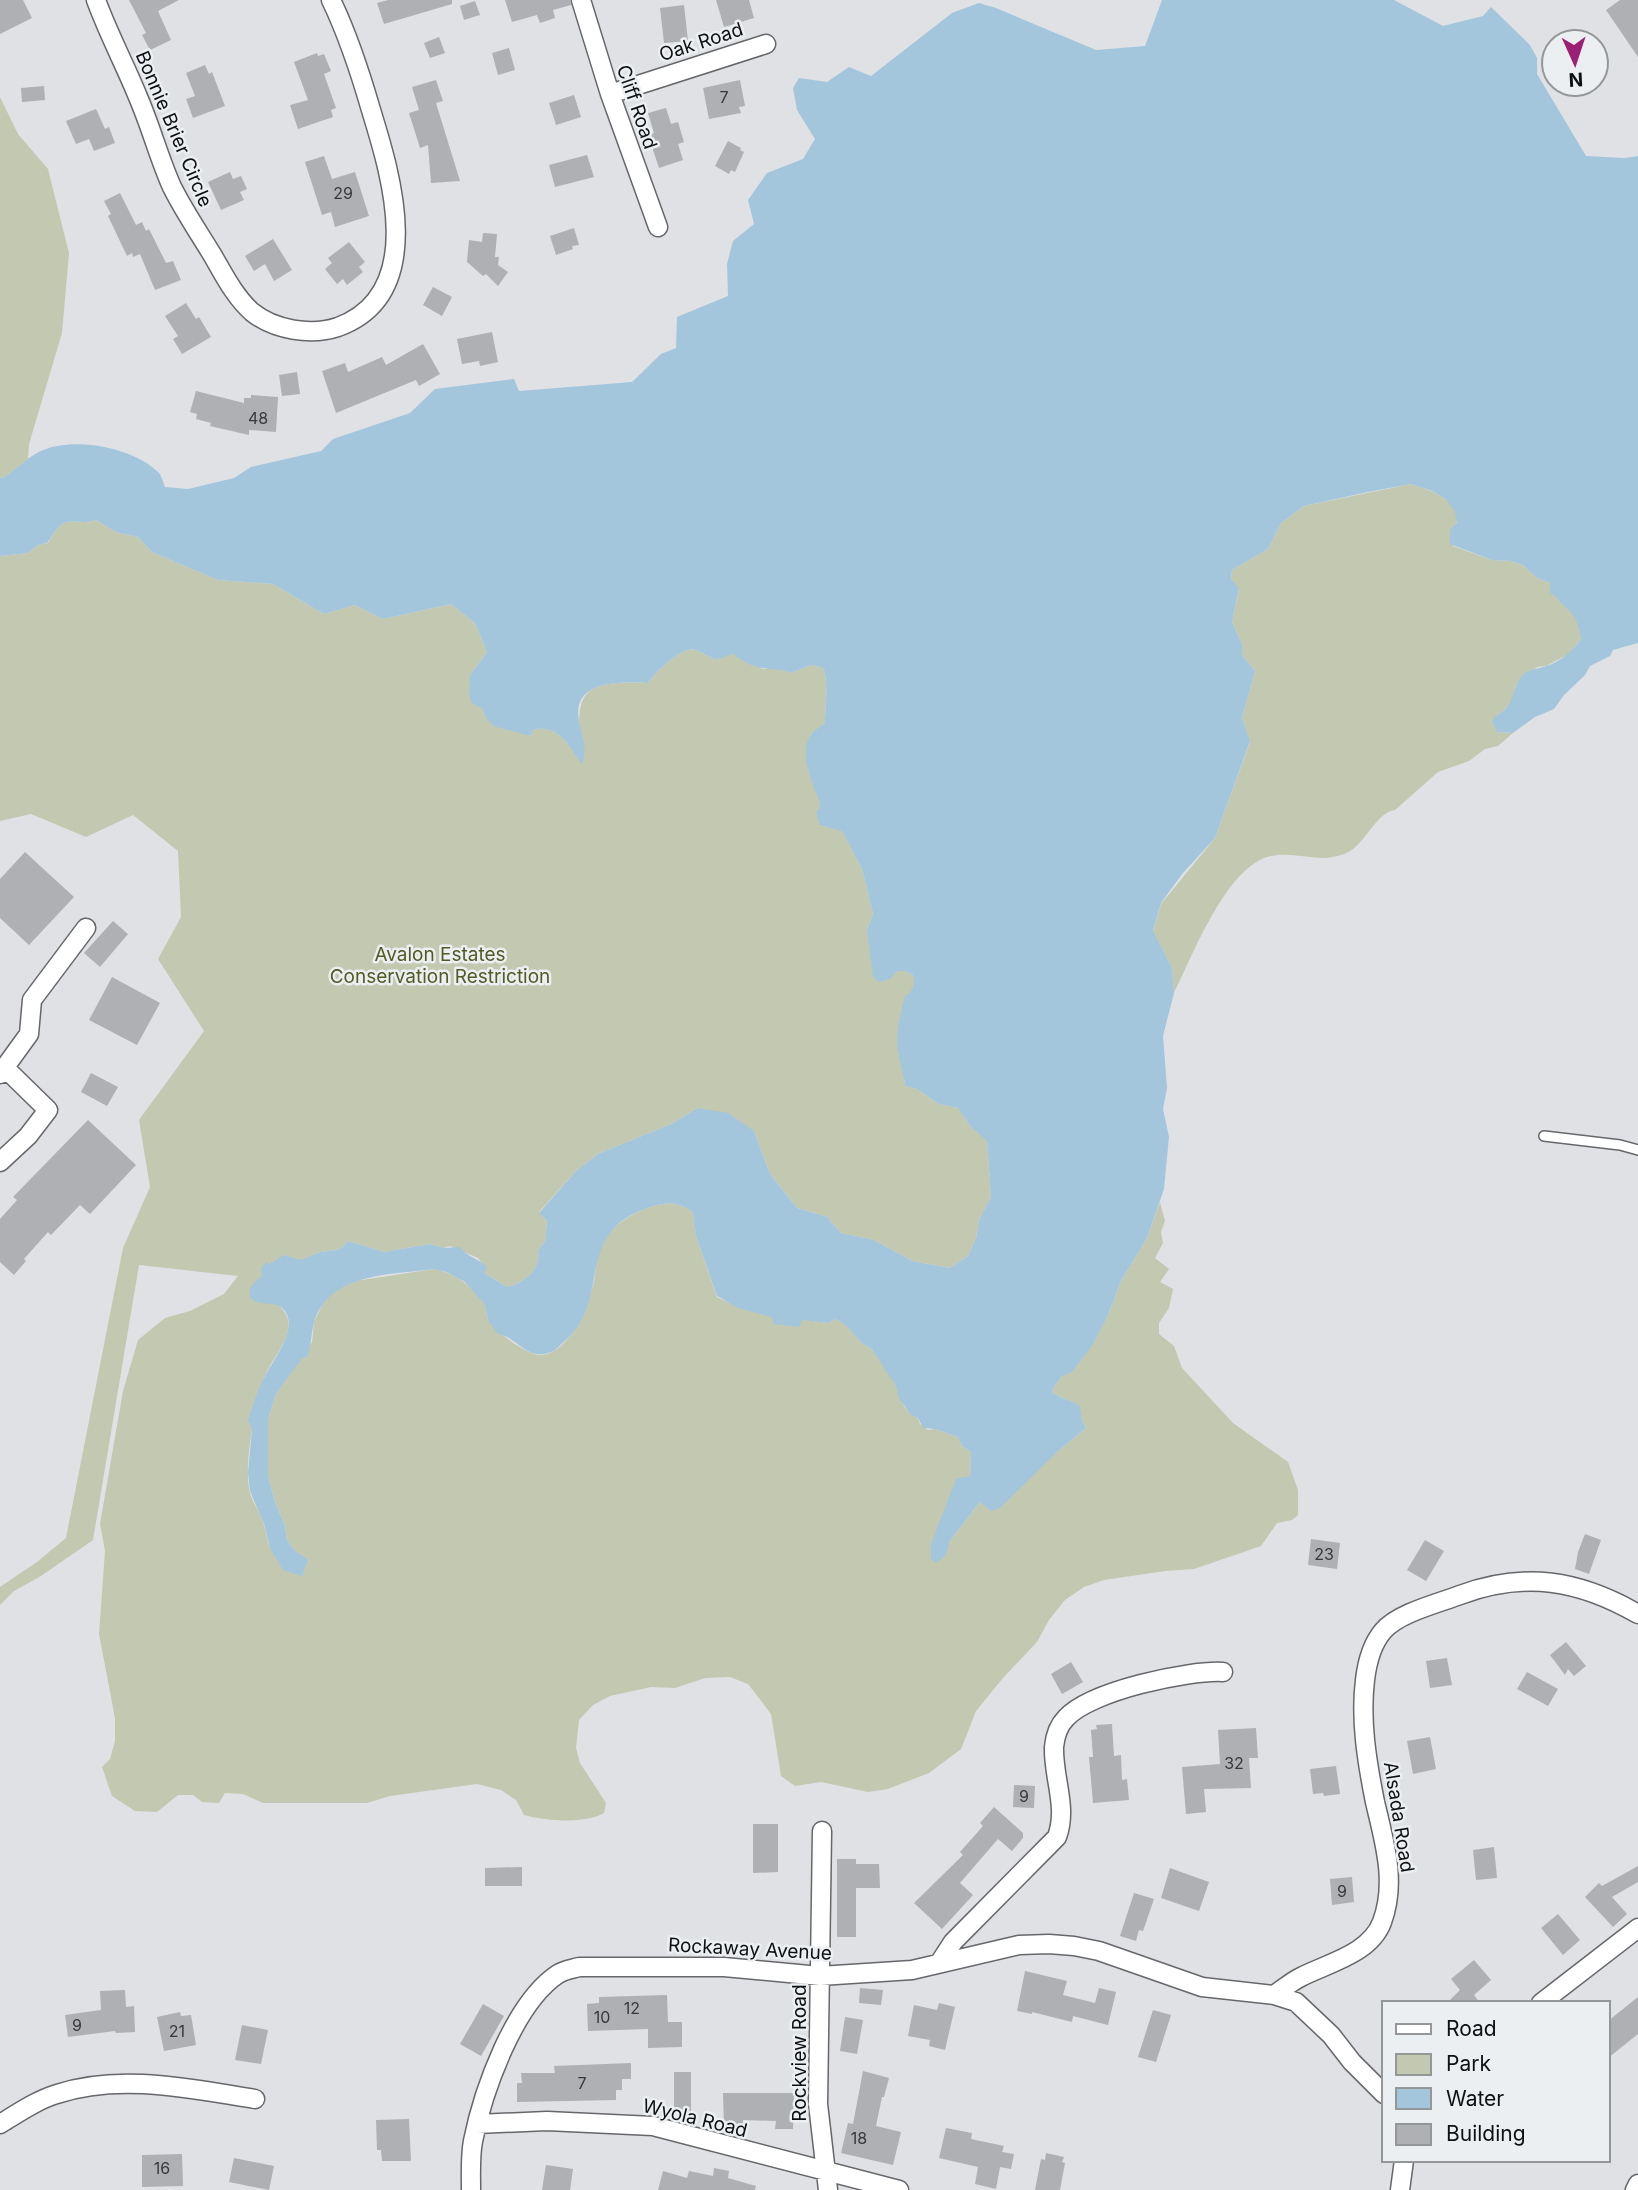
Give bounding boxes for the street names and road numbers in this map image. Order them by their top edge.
street label: Oak Road [656,18,746,66]
street label: Bonnie Brier Circle [131,48,217,210]
street label: Cliff Road [612,62,662,152]
street label: Alsada Road [1379,1760,1419,1874]
street label: Rockaway Avenue [668,1933,832,1965]
street label: Rockview Road [788,1984,811,2122]
street label: Wyola Road [640,2094,750,2142]

